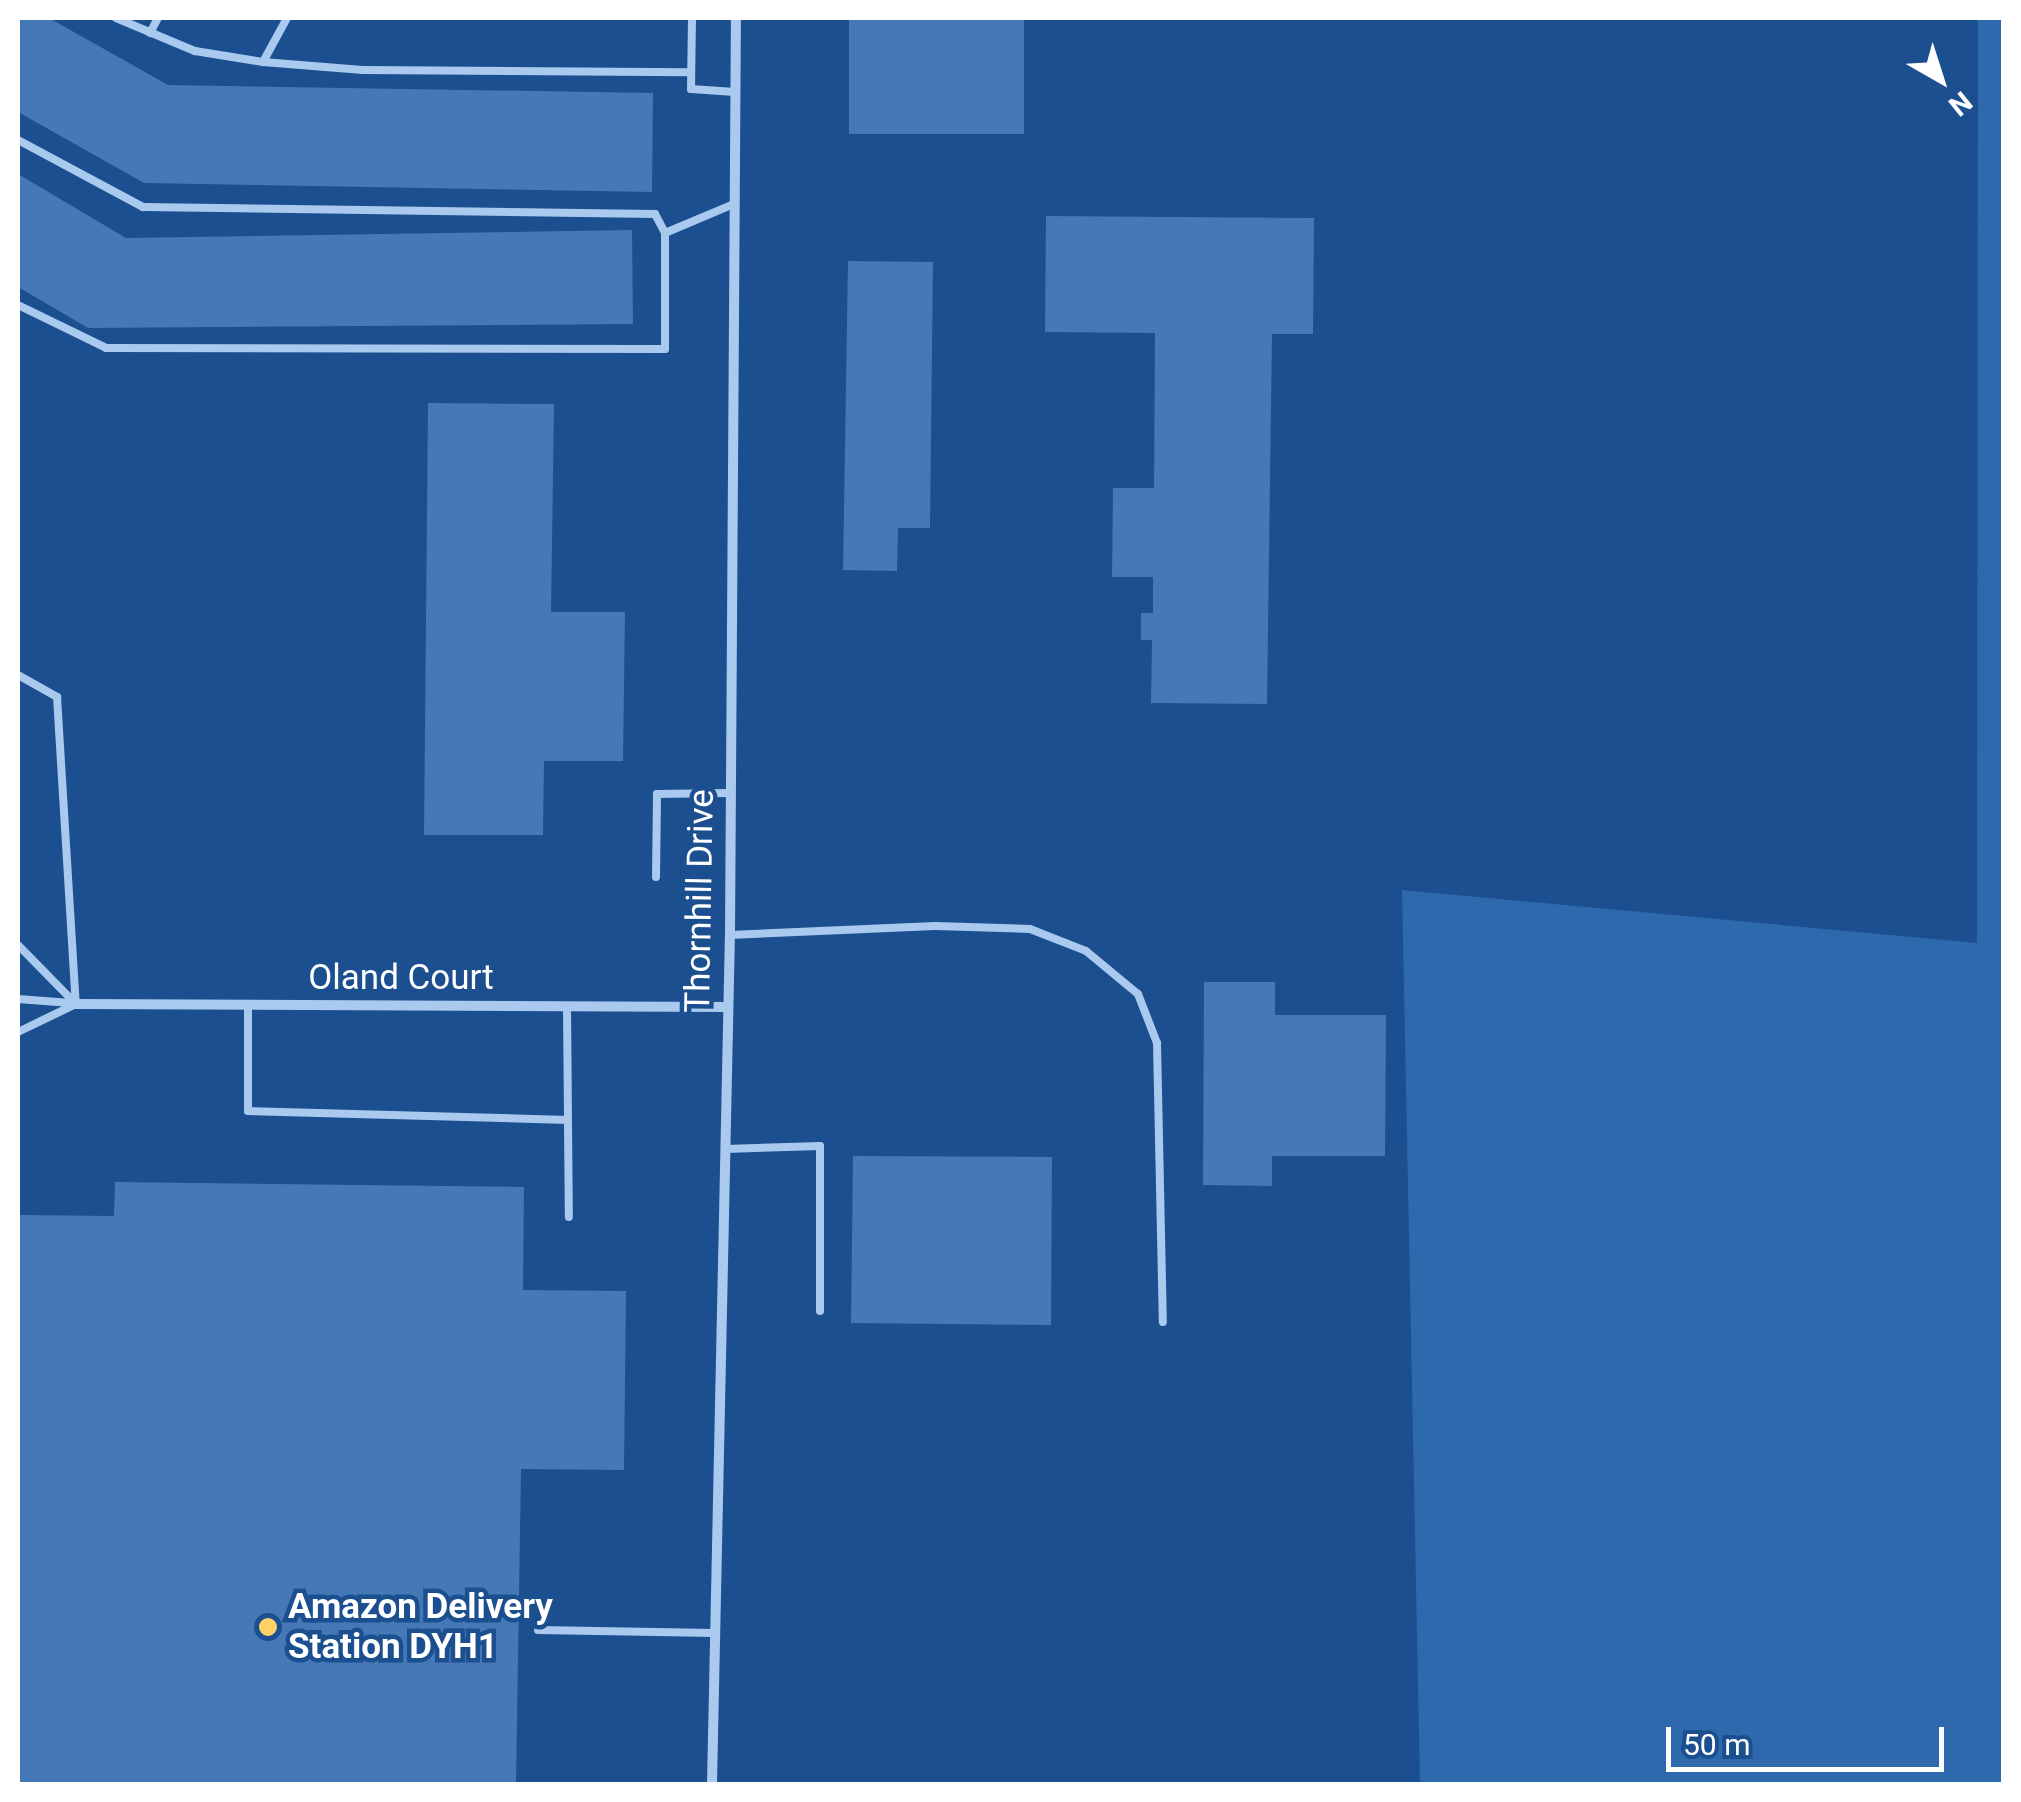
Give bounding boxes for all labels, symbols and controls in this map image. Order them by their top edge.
north arrow [1891,30,1991,130]
text: N [1942,85,1978,123]
street label: Thornhill Drive [677,789,723,1013]
street label: Oland Court [308,957,494,999]
place label: Amazon Delivery Station DYH1 [288,1586,553,1668]
marker: Amazon Delivery Station DYH1 [257,1616,279,1638]
scale bar [1671,1707,1948,1769]
text: 50 m [1683,1727,1750,1762]

